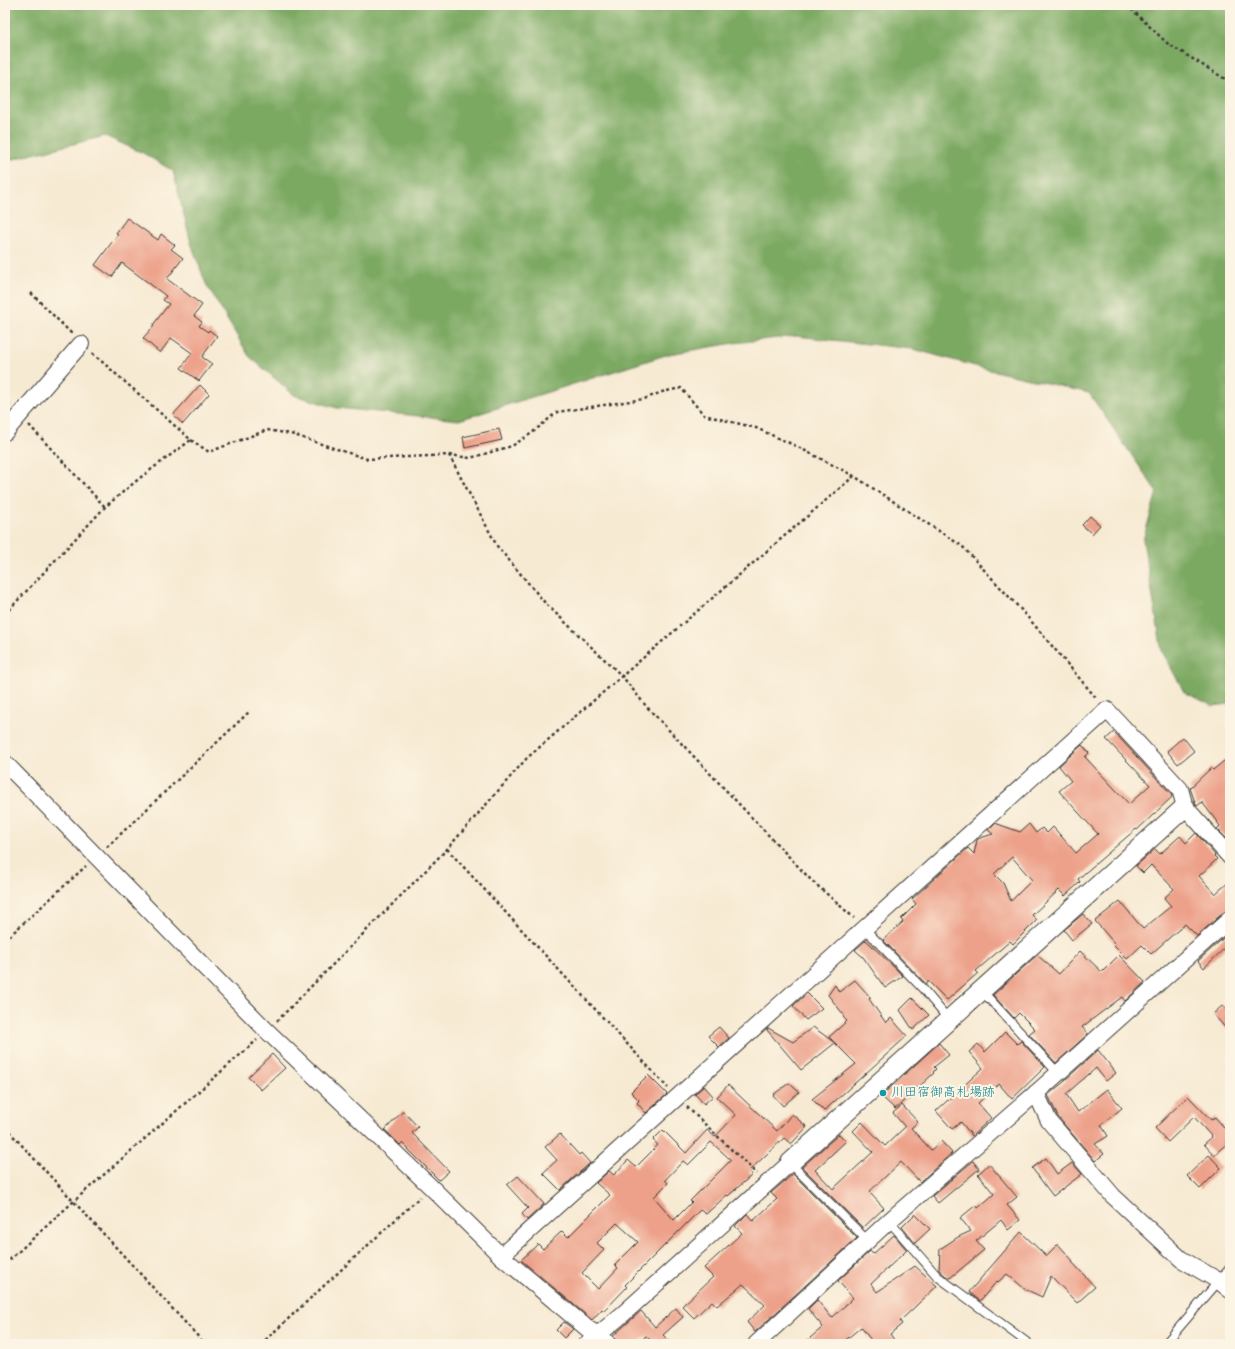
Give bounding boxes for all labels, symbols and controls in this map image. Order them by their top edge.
place label: 川田宿御高札場跡 [891,1084,995,1103]
marker: 川田宿御高札場跡 [878,1088,888,1098]

